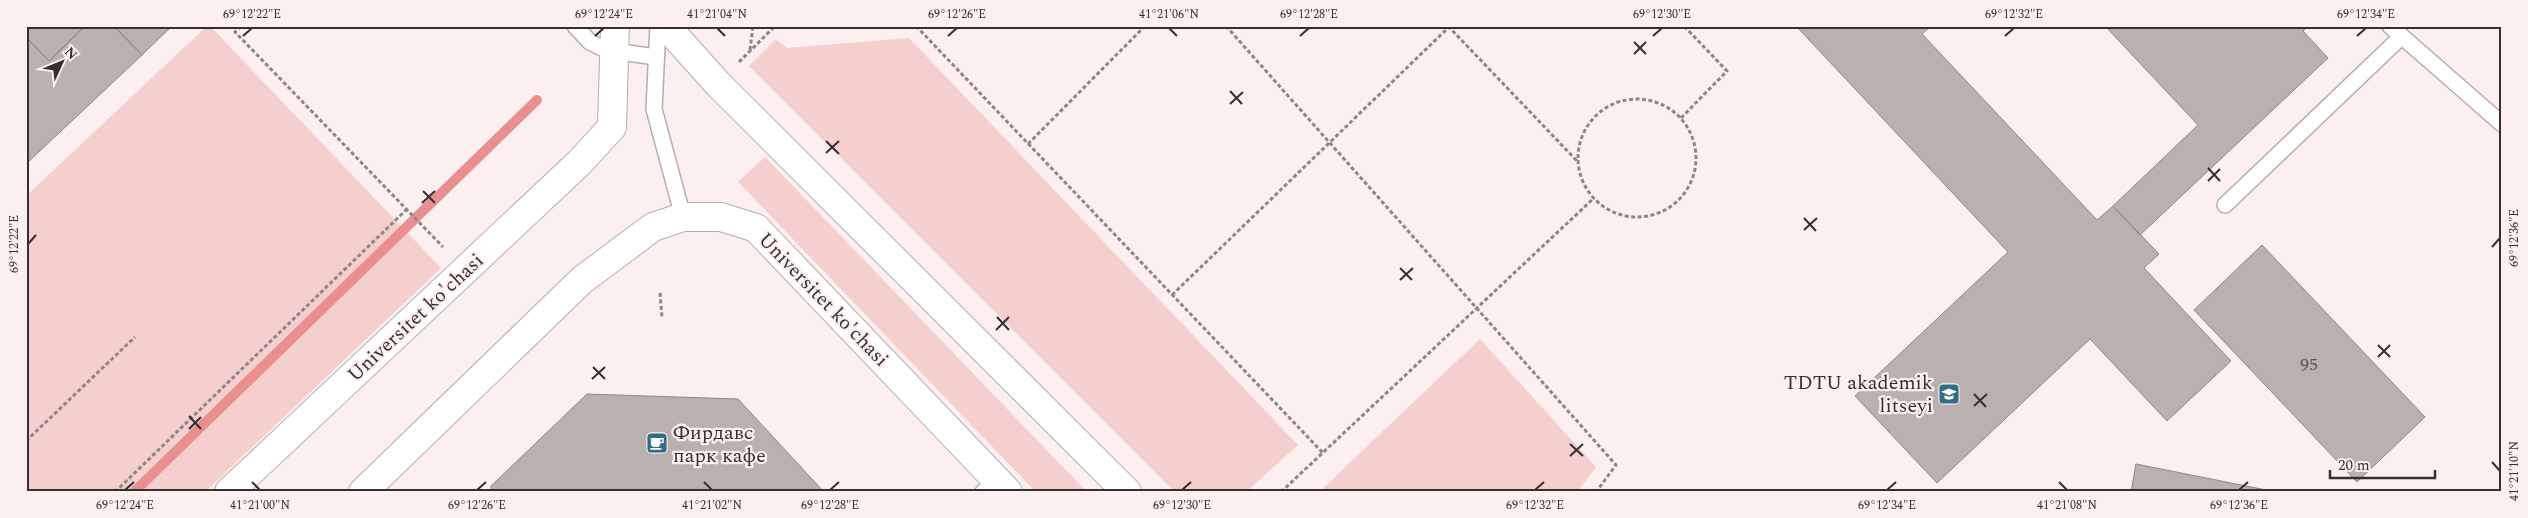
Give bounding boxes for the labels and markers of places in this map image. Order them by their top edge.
place label: TDTU akademik litseyi [1784,368,1933,421]
school or university icon: TDTU akademik litseyi [1937,382,1961,406]
place label: Фирдавс парк кафе [673,418,766,471]
cafe icon: Фирдавс парк кафе [645,431,669,455]

